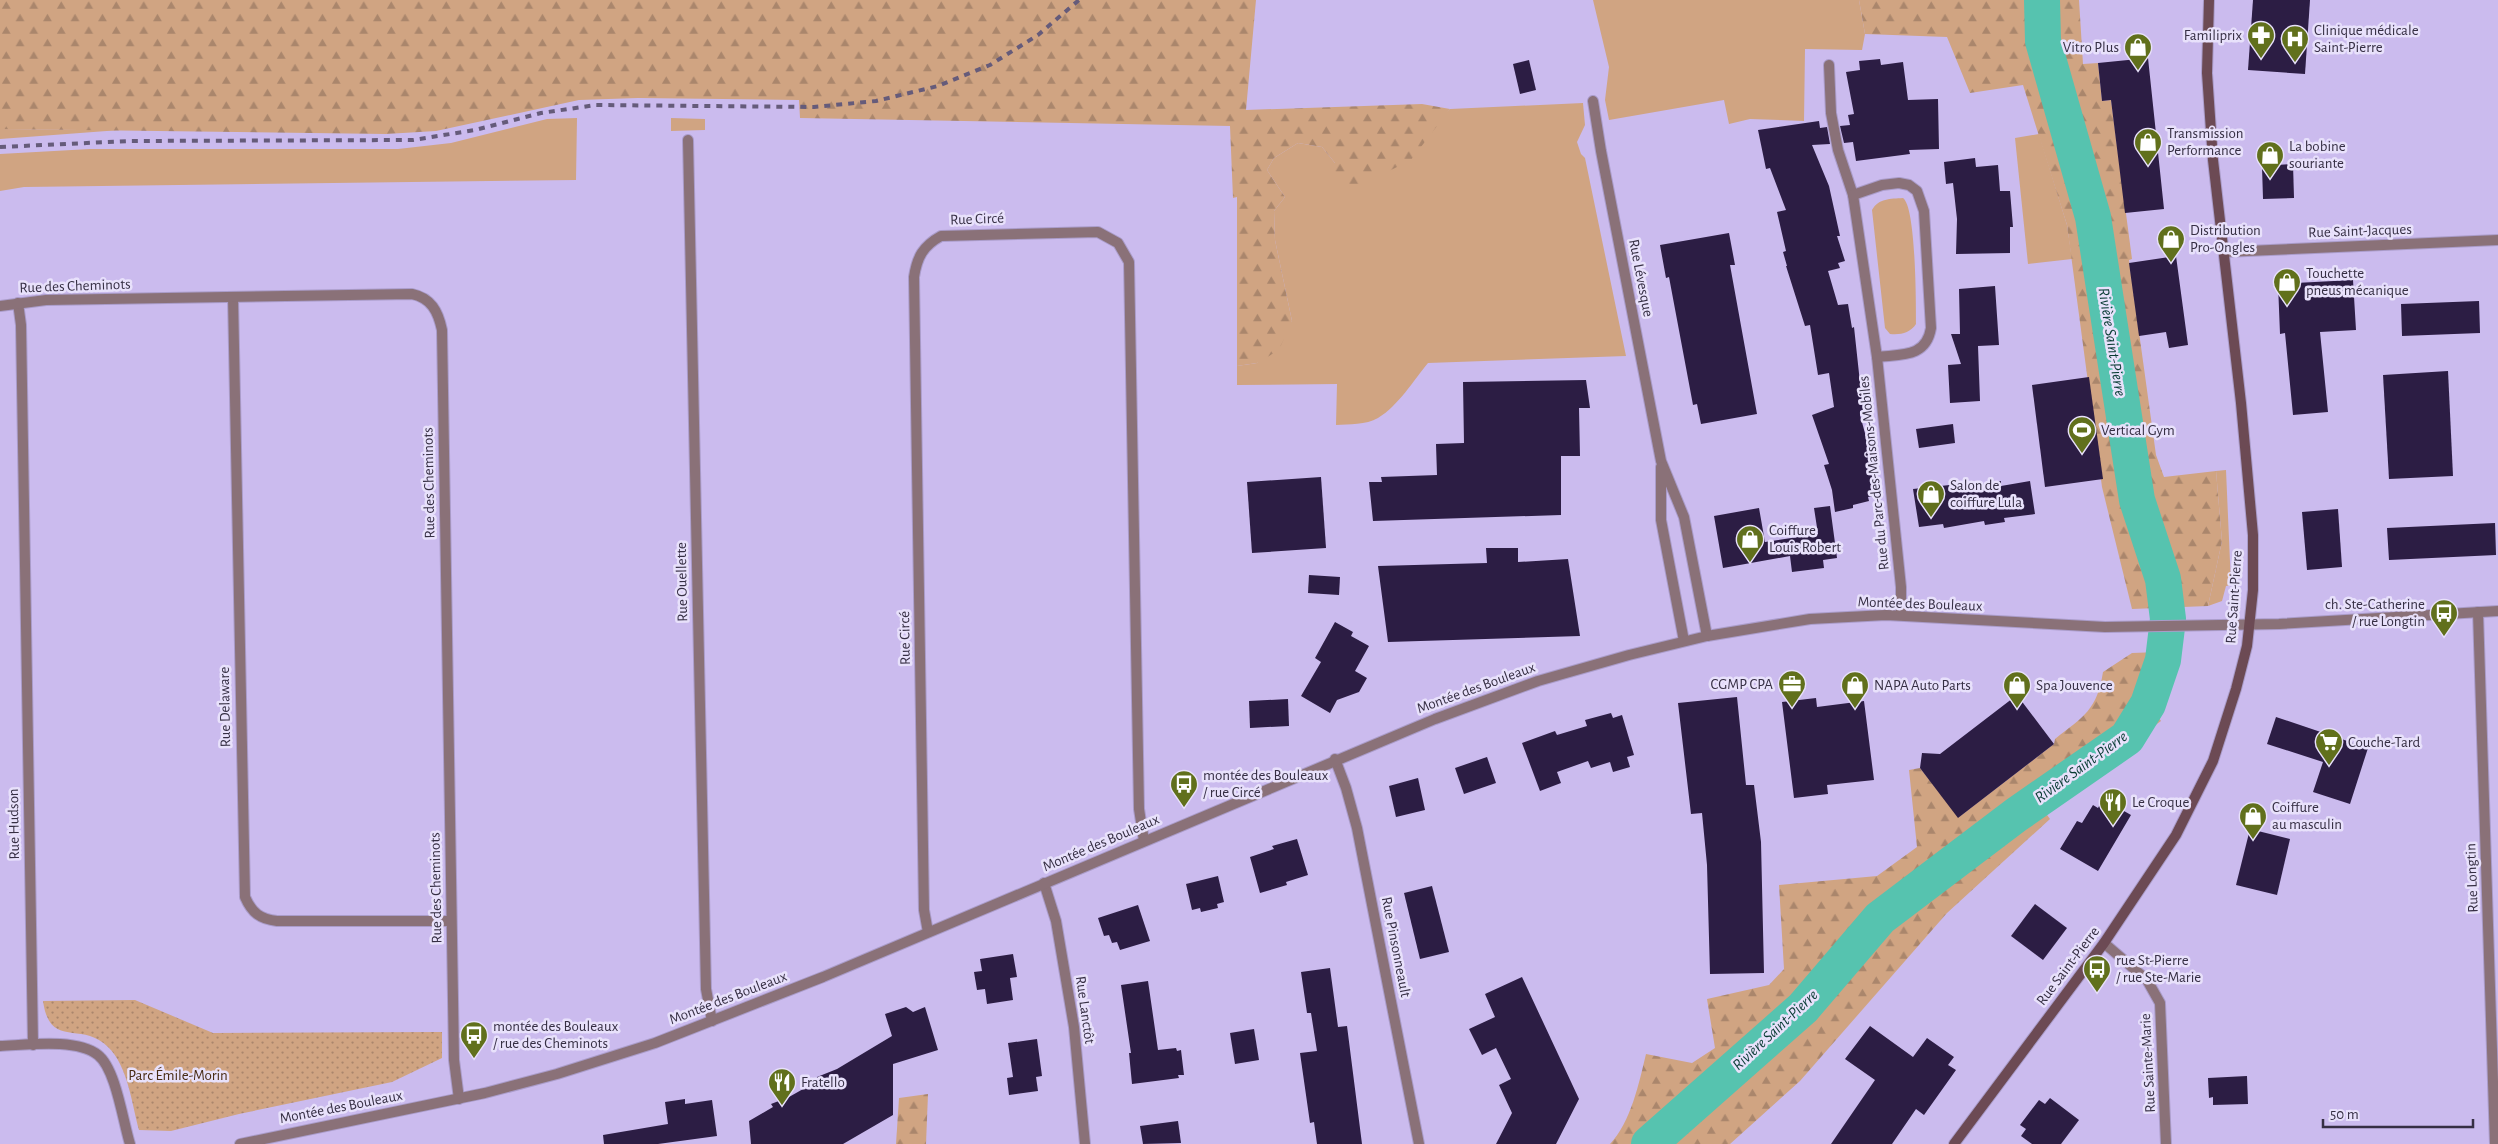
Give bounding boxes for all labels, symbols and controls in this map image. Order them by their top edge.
pharmacy icon: Familiprix [2246,20,2276,59]
place label: Clinique médicale Saint-Pierre [2314,23,2419,55]
hospital icon: Clinique médicale Saint-Pierre [2280,24,2310,63]
place label: Familiprix [2184,28,2242,43]
shop icon: Vitro Plus [2123,32,2153,71]
place label: Vitro Plus [2063,40,2119,55]
place label: Transmission Performance [2167,126,2243,158]
shop icon: Transmission Performance [2133,127,2163,166]
place label: La bobine souriante [2289,139,2346,171]
shop icon: La bobine souriante [2255,140,2285,179]
street label: Rue Circé [950,211,1004,227]
street label: Rue Saint-Jacques [2308,222,2412,240]
place label: Distribution Pro-Ongles [2190,223,2261,255]
shop icon: Distribution Pro-Ongles [2156,224,2186,263]
street label: Rue Lévesque [1626,238,1656,318]
place label: Touchette pneus mécanique [2306,266,2409,298]
shop icon: Touchette pneus mécanique [2272,267,2302,306]
street label: Rue des Cheminots [19,277,131,295]
water label: Rivière Saint-Pierre [2096,286,2128,398]
street label: Rue du Parc-des-Maisons-Mobiles [1856,375,1892,571]
sports icon: Vertical Gym [2067,415,2097,454]
place label: Vertical Gym [2101,423,2175,438]
street label: Rue des Cheminots [421,427,437,539]
place label: Salon de coiffure Lula [1950,478,2022,510]
shop icon: Salon de coiffure Lula [1916,479,1946,518]
place label: Coiffure Louis Robert [1769,523,1841,555]
shop icon: Coiffure Louis Robert [1735,524,1765,563]
street label: Rue Ouellette [674,542,690,622]
street label: Rue Saint-Pierre [2223,550,2245,644]
street label: Montée des Bouleaux [1857,594,1983,614]
place label: ch. Ste-Catherine / rue Longtin [2325,597,2425,629]
bus stop icon: ch. Ste-Catherine / rue Longtin [2429,598,2459,637]
street label: Rue Circé [897,611,913,665]
street label: Montée des Bouleaux [1415,659,1538,716]
street label: Rue Delaware [217,667,233,747]
office icon: CGMP CPA [1777,669,1807,708]
shop icon: NAPA Auto Parts [1840,670,1870,709]
shop icon: Spa Jouvence [2002,670,2032,709]
place label: CGMP CPA [1711,677,1773,692]
place label: NAPA Auto Parts [1874,678,1971,693]
place label: Spa Jouvence [2036,678,2113,693]
supermarket icon: Couche-Tard [2314,727,2344,766]
water label: Rivière Saint-Pierre [2032,728,2130,806]
place label: Couche-Tard [2348,735,2421,750]
place label: montée des Bouleaux / rue Circé [1203,768,1329,800]
bus stop icon: montée des Bouleaux / rue Circé [1169,769,1199,808]
restaurant icon: Le Croque [2098,787,2128,826]
street label: Rue Hudson [6,788,22,860]
place label: Le Croque [2132,795,2189,810]
place label: Coiffure au masculin [2272,800,2342,832]
shop icon: Coiffure au masculin [2238,801,2268,840]
street label: Montée des Bouleaux [1041,812,1162,874]
street label: Rue des Cheminots [428,832,444,944]
street label: Rue Longtin [2463,843,2481,913]
street label: Rue Pinsonneault [1379,895,1413,999]
street label: Rue Saint-Pierre [2034,924,2102,1008]
place label: rue St-Pierre / rue Ste-Marie [2116,953,2201,985]
bus stop icon: rue St-Pierre / rue Ste-Marie [2082,954,2112,993]
street label: Montée des Bouleaux [667,968,789,1027]
street label: Rue Lanctôt [1073,975,1097,1045]
water label: Rivière Saint-Pierre [1729,987,1821,1073]
street label: Rue Sainte-Marie [2138,1013,2158,1113]
place label: montée des Bouleaux / rue des Cheminots [493,1019,619,1051]
bus stop icon: montée des Bouleaux / rue des Cheminots [459,1020,489,1059]
park label: Parc Émile-Morin [128,1066,228,1083]
restaurant icon: Fratello [767,1067,797,1106]
place label: Fratello [801,1075,845,1090]
street label: Montée des Bouleaux [278,1088,404,1126]
scale bar [2323,1096,2473,1128]
text: 50 m [2330,1107,2359,1122]

